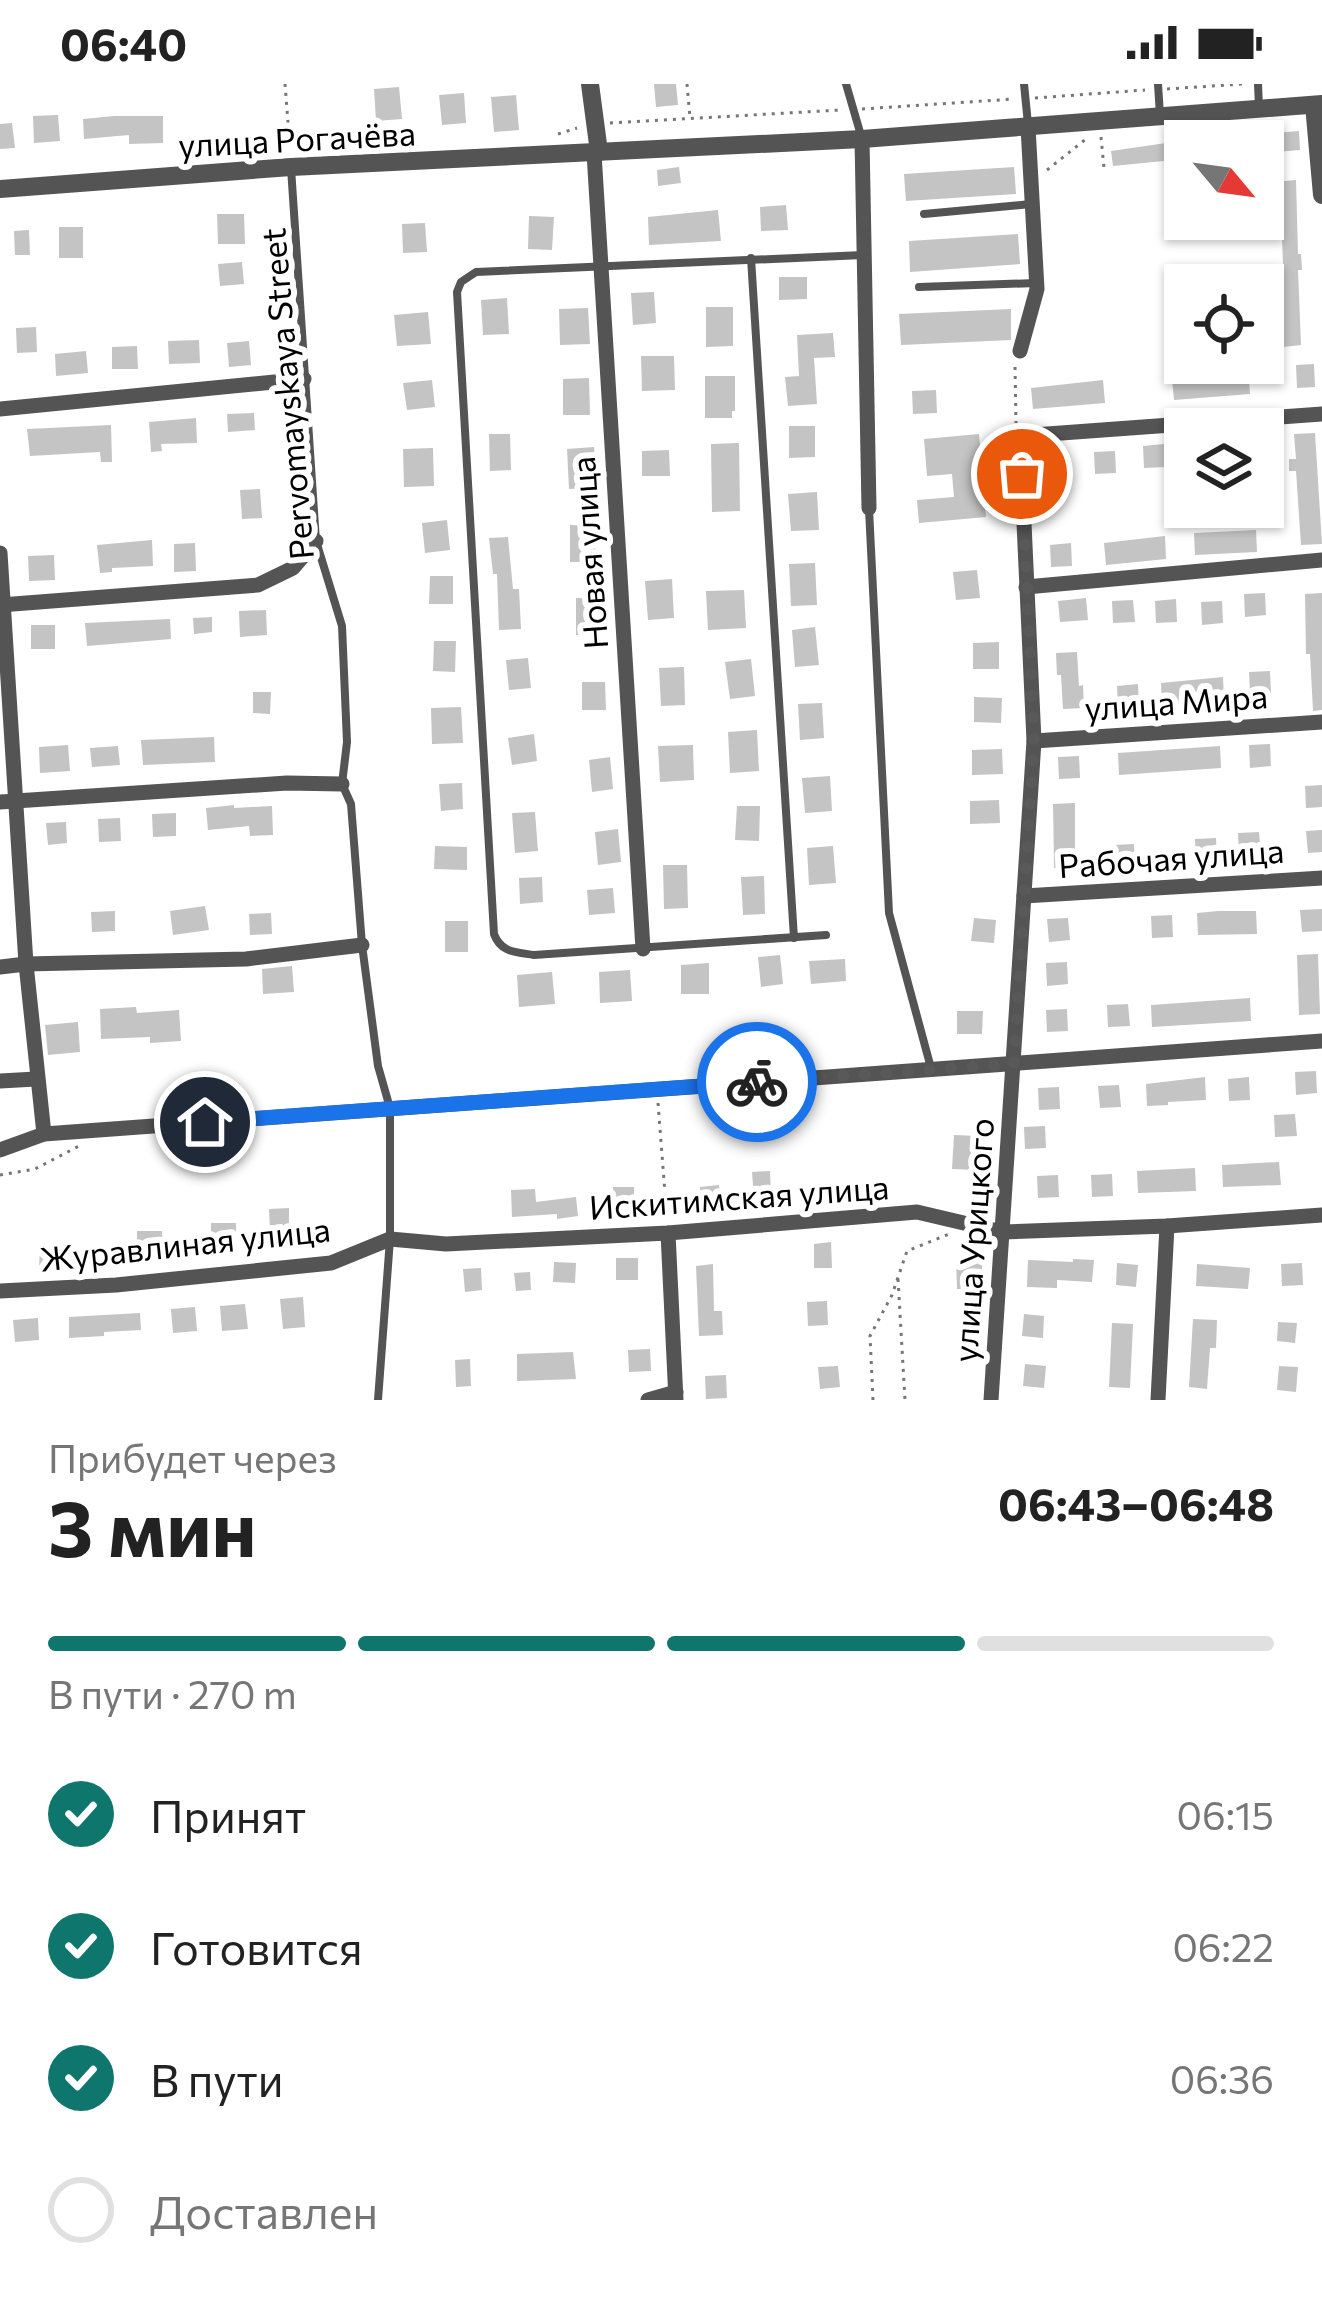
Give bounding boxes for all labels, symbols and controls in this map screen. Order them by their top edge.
text: 06:40 [60,15,187,70]
street label: улица Рогачёва [177,111,417,165]
north arrow [1164,120,1284,240]
map controls [1164,120,1284,528]
street label: Pervomayskaya Street [251,226,321,562]
button: locate [1164,264,1284,384]
button: layers [1164,408,1284,528]
pin [971,423,1073,525]
icon: bag [989,441,1055,507]
street label: Новая улица [561,455,615,651]
street label: улица Мира [1083,674,1269,728]
street label: Рабочая улица [1057,829,1285,885]
courier [697,1022,817,1142]
icon: bike [724,1049,790,1115]
pin [154,1071,256,1173]
icon: home [172,1089,238,1155]
street label: улица Урицкого [943,1116,1001,1364]
street label: Искитимская улица [588,1165,890,1227]
street label: Журавлиная улица [38,1207,332,1279]
text: Прибудет через [48,1433,337,1481]
text: 06:43–06:48 [998,1475,1274,1530]
text: 3 мин [48,1478,257,1573]
text: В пути · 270 m [48,1669,297,1717]
icon: check [48,1781,114,1847]
text: Принят [150,1787,306,1842]
text: 06:15 [1177,1790,1274,1838]
icon: check [48,1913,114,1979]
text: Готовится [150,1919,363,1974]
text: 06:22 [1172,1922,1274,1970]
icon: check [48,2045,114,2111]
text: В пути [150,2051,284,2106]
text: 06:36 [1170,2054,1274,2102]
text: Доставлен [150,2183,378,2238]

